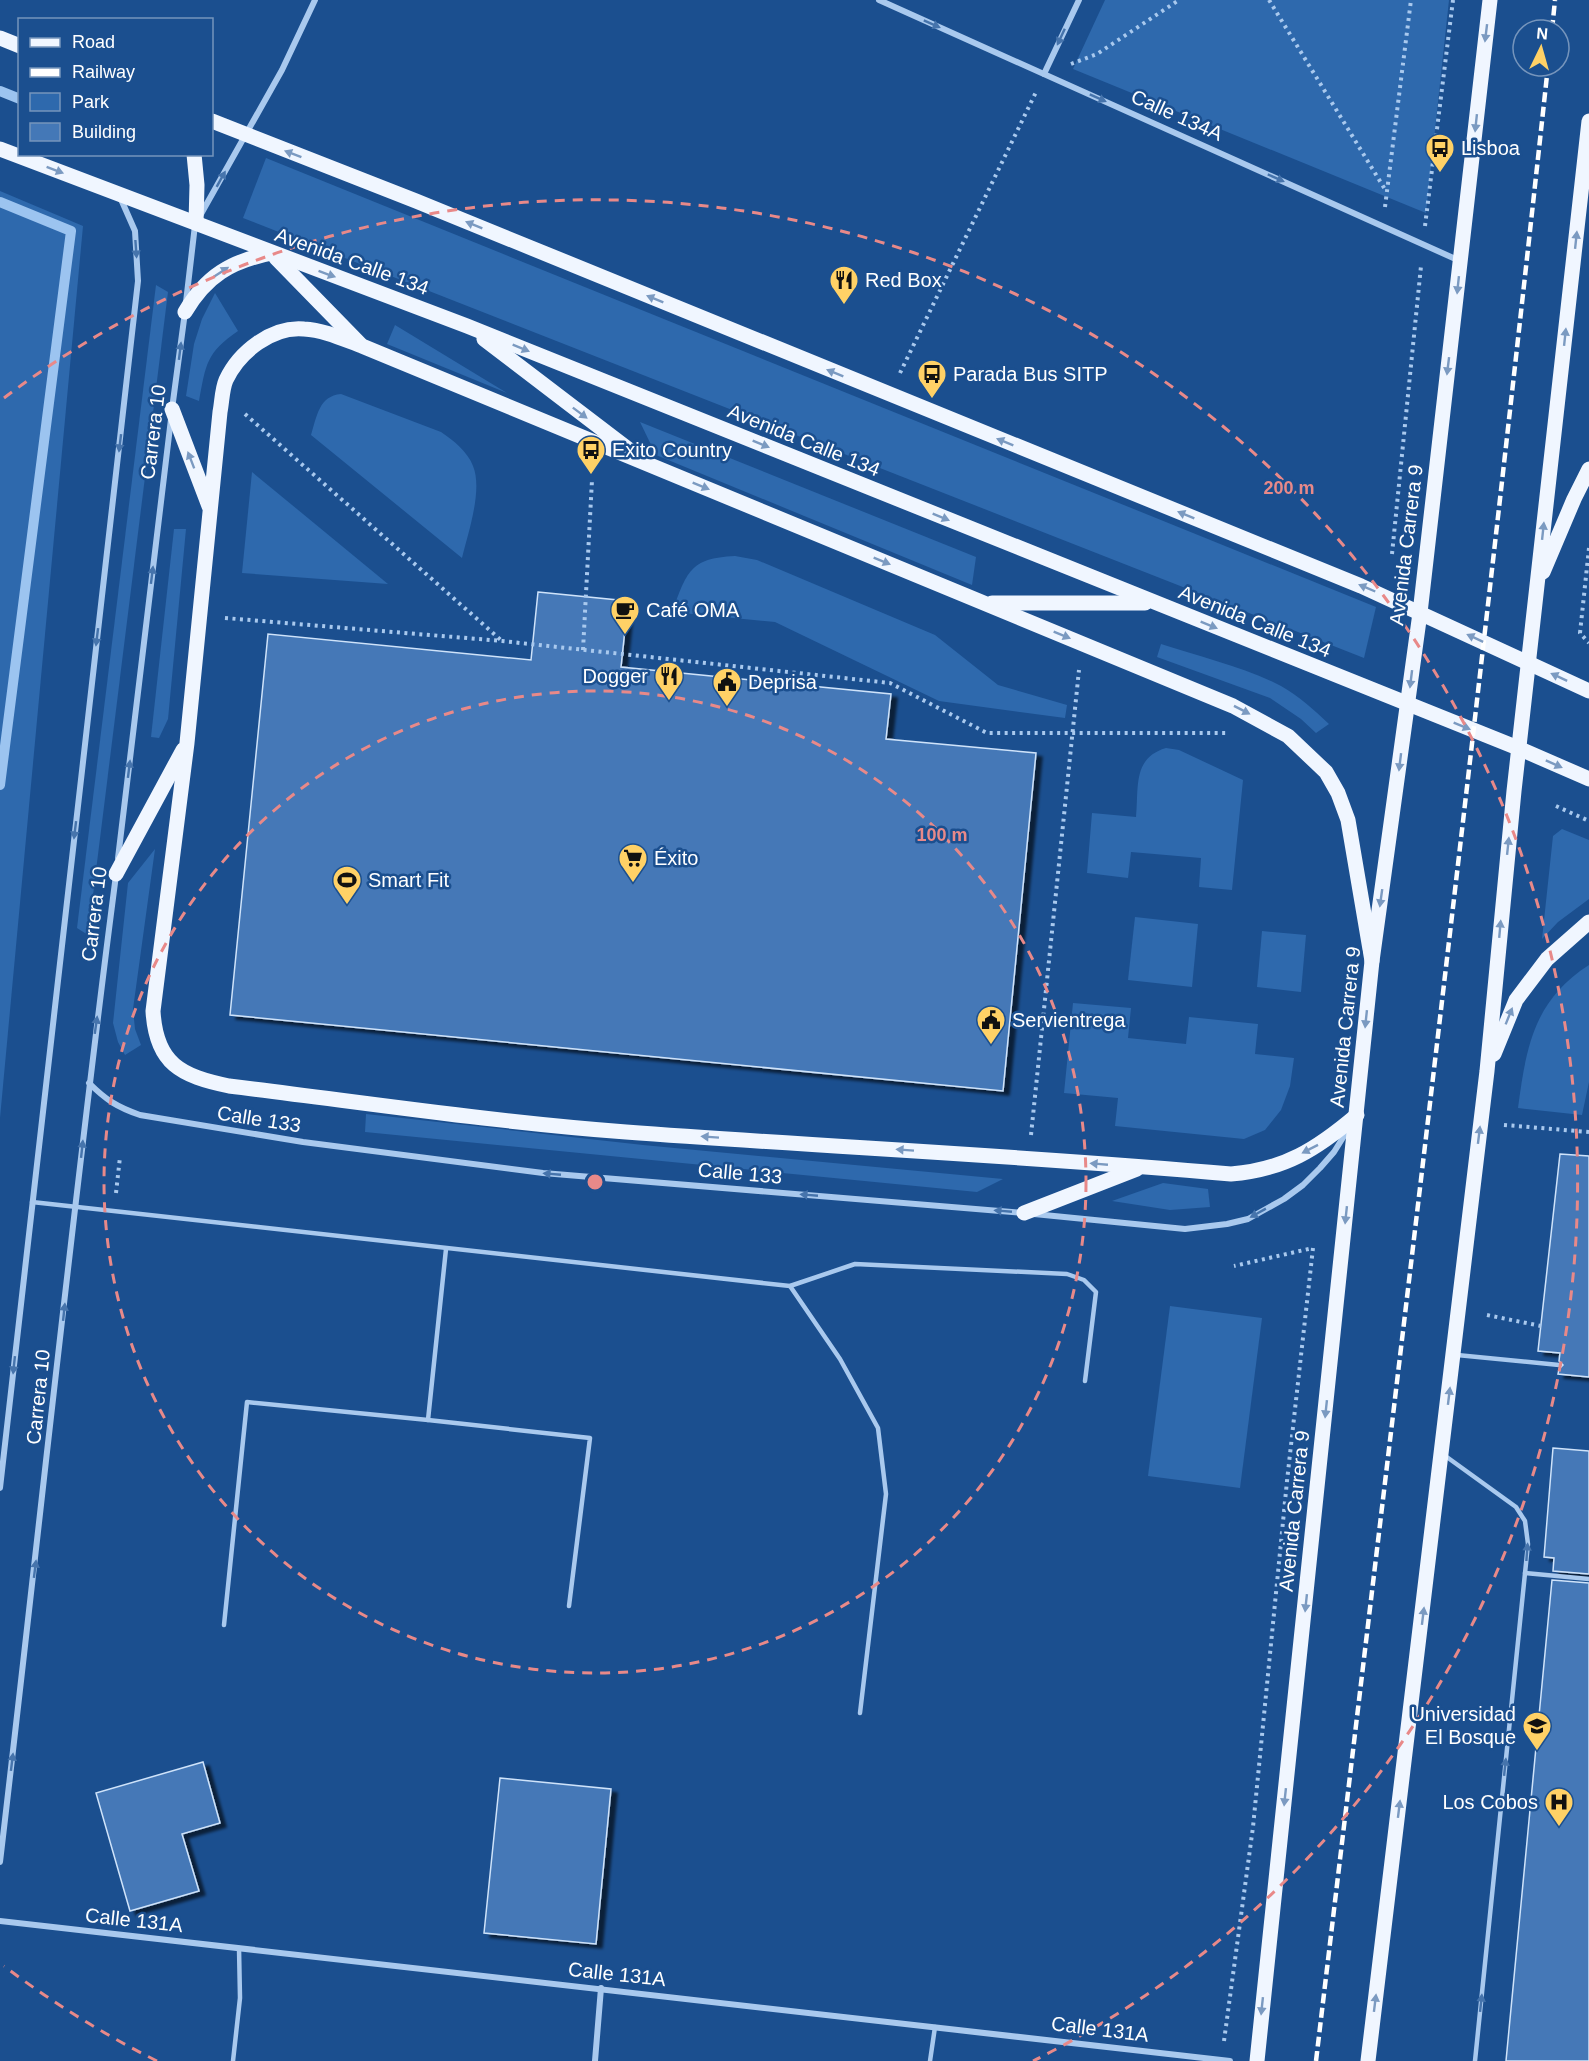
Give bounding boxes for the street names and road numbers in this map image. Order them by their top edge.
street label: Calle 134A [1128,85,1227,145]
street label: Avenida Calle 134 [272,223,432,299]
street label: Carrera 10 [136,383,170,481]
street label: Avenida Calle 134 [725,399,883,481]
street label: Avenida Carrera 9 [1385,463,1427,627]
street label: Avenida Calle 134 [1176,580,1334,662]
street label: Carrera 10 [77,865,111,963]
street label: Avenida Carrera 9 [1326,945,1364,1109]
street label: Calle 133 [216,1102,302,1136]
street label: Calle 133 [697,1158,783,1188]
street label: Carrera 10 [22,1348,54,1446]
street label: Avenida Carrera 9 [1275,1429,1313,1593]
street label: Calle 131A [84,1904,184,1936]
street label: Calle 131A [567,1958,667,1990]
street label: Calle 131A [1050,2012,1151,2046]

